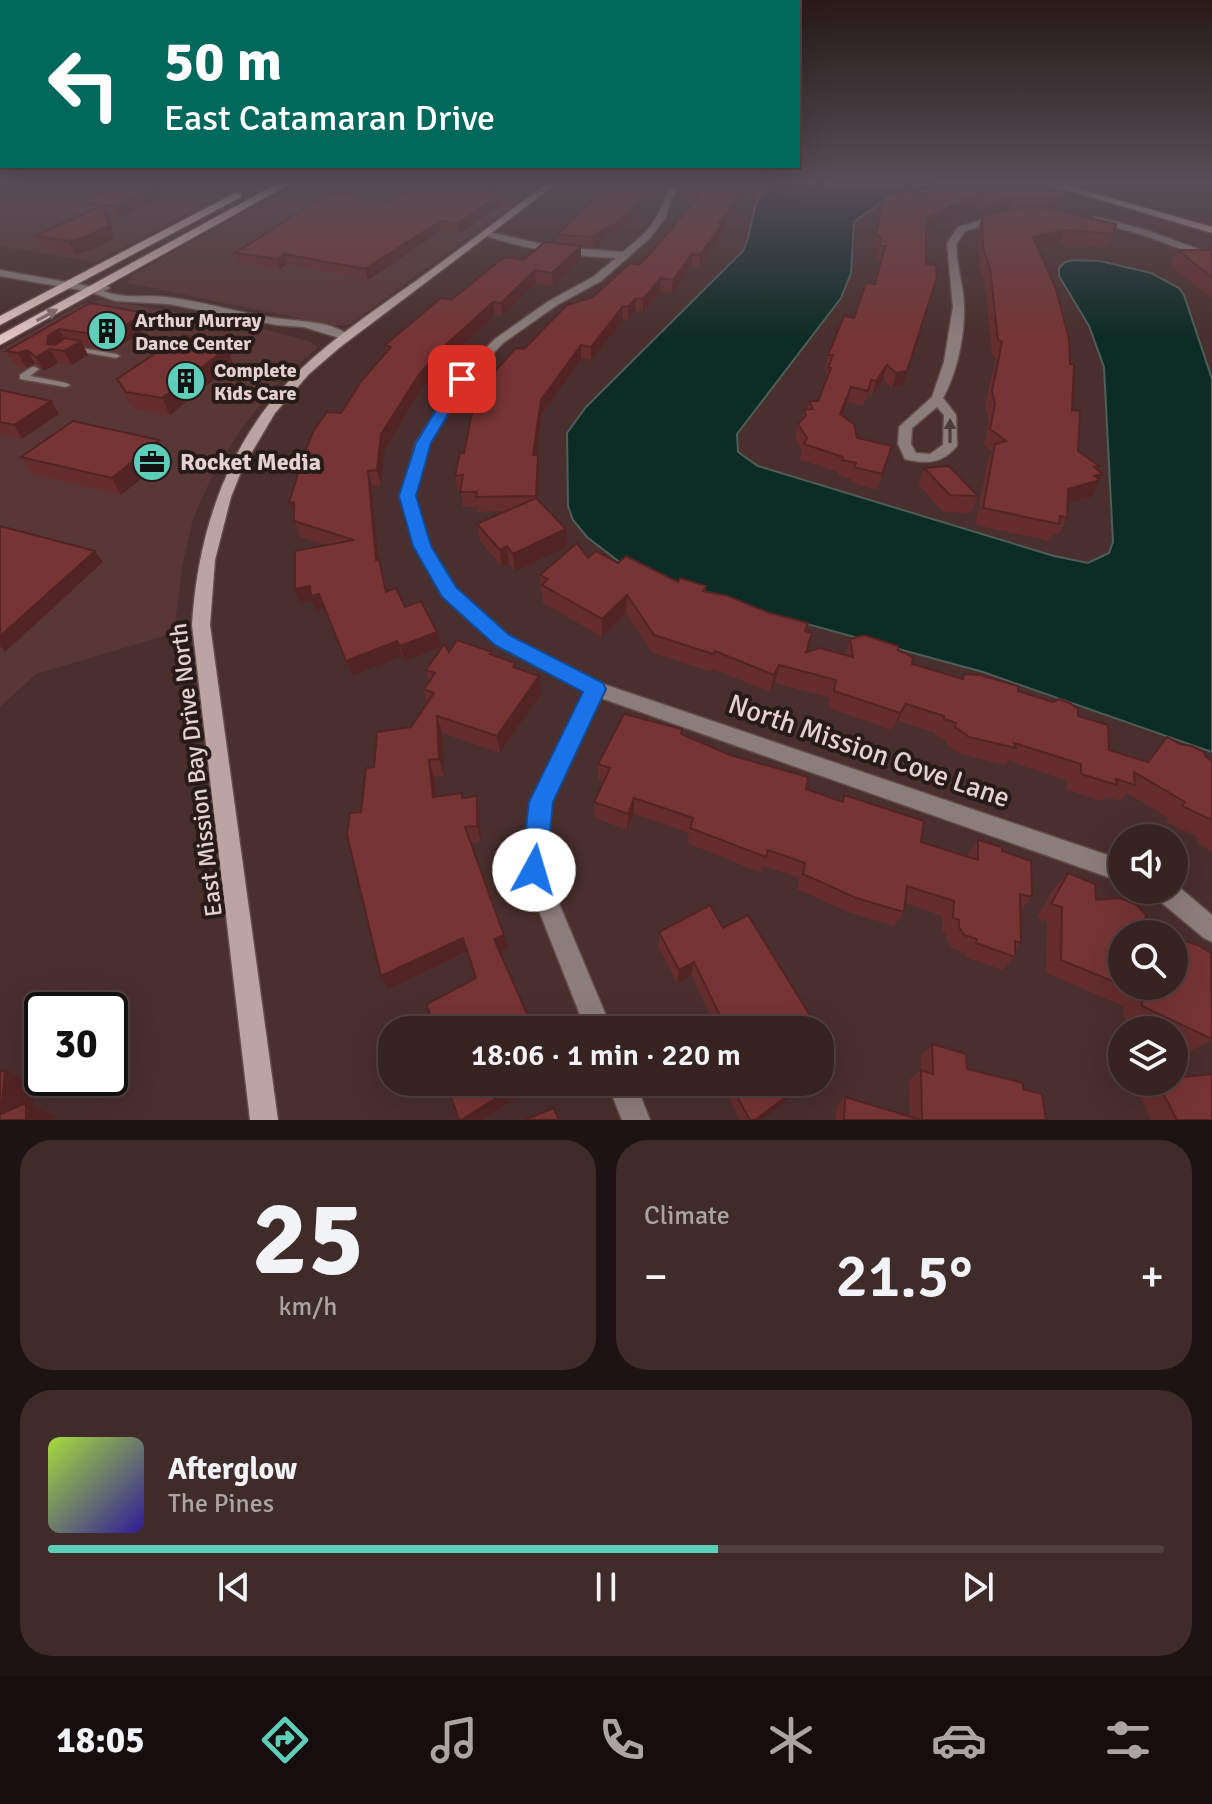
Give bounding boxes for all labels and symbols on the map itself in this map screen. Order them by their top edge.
place label: Arthur Murray Dance Center [135,308,261,356]
one-way arrow [36,309,58,323]
building icon: Arthur Murray Dance Center [86,310,128,352]
pin [428,345,496,413]
place label: Complete Kids Care [214,358,297,406]
building icon: Complete Kids Care [165,360,207,402]
one-way arrow [944,418,956,443]
office icon: Rocket Media [131,441,173,483]
place label: Rocket Media [180,447,321,477]
street label: East Mission Bay Drive North [163,622,229,918]
street label: North Mission Cove Lane [724,687,1014,815]
position arrow [492,828,576,912]
speed limit sign: 30 [24,992,128,1096]

